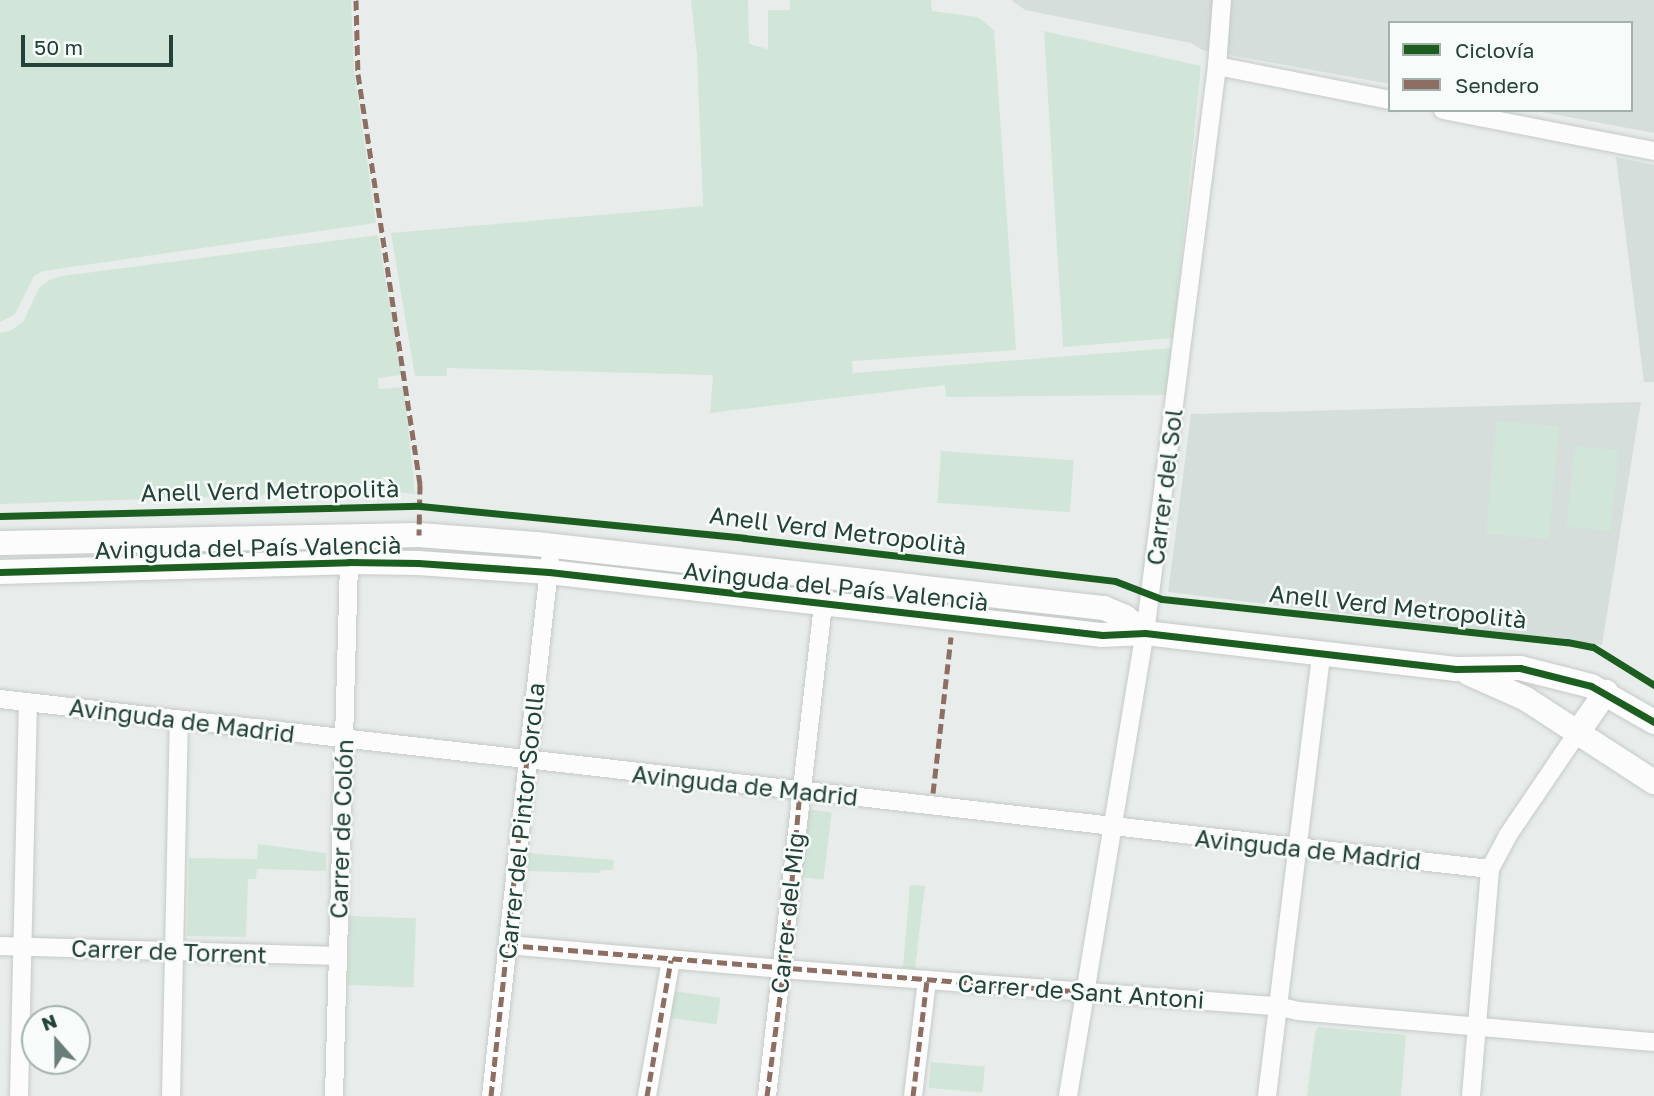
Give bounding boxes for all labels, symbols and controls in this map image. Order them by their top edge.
scale bar [24,21,177,65]
legend [1388,21,1633,112]
text: 50 m [34,34,83,60]
text: Ciclovía [1455,37,1534,63]
text: Sendero [1455,72,1539,98]
street label: Carrer del Sol [1140,407,1188,567]
street label: Anell Verd Metropolità [140,473,400,507]
street label: Anell Verd Metropolità [708,500,968,560]
street label: Avinguda del País Valencià [94,530,402,564]
street label: Avinguda del País Valencià [682,556,990,616]
street label: Anell Verd Metropolità [1268,578,1528,634]
street label: Carrer del Pintor Sorolla [492,681,550,961]
street label: Avinguda de Madrid [68,692,296,748]
street label: Carrer de Colón [323,739,359,919]
street label: Avinguda de Madrid [631,759,859,811]
street label: Avinguda de Madrid [1194,823,1422,875]
street label: Carrer del Mig [764,831,810,995]
street label: Carrer de Torrent [71,933,267,969]
street label: Carrer de Sant Antoni [957,968,1205,1014]
north arrow [21,1005,91,1075]
text: N [38,1008,60,1035]

